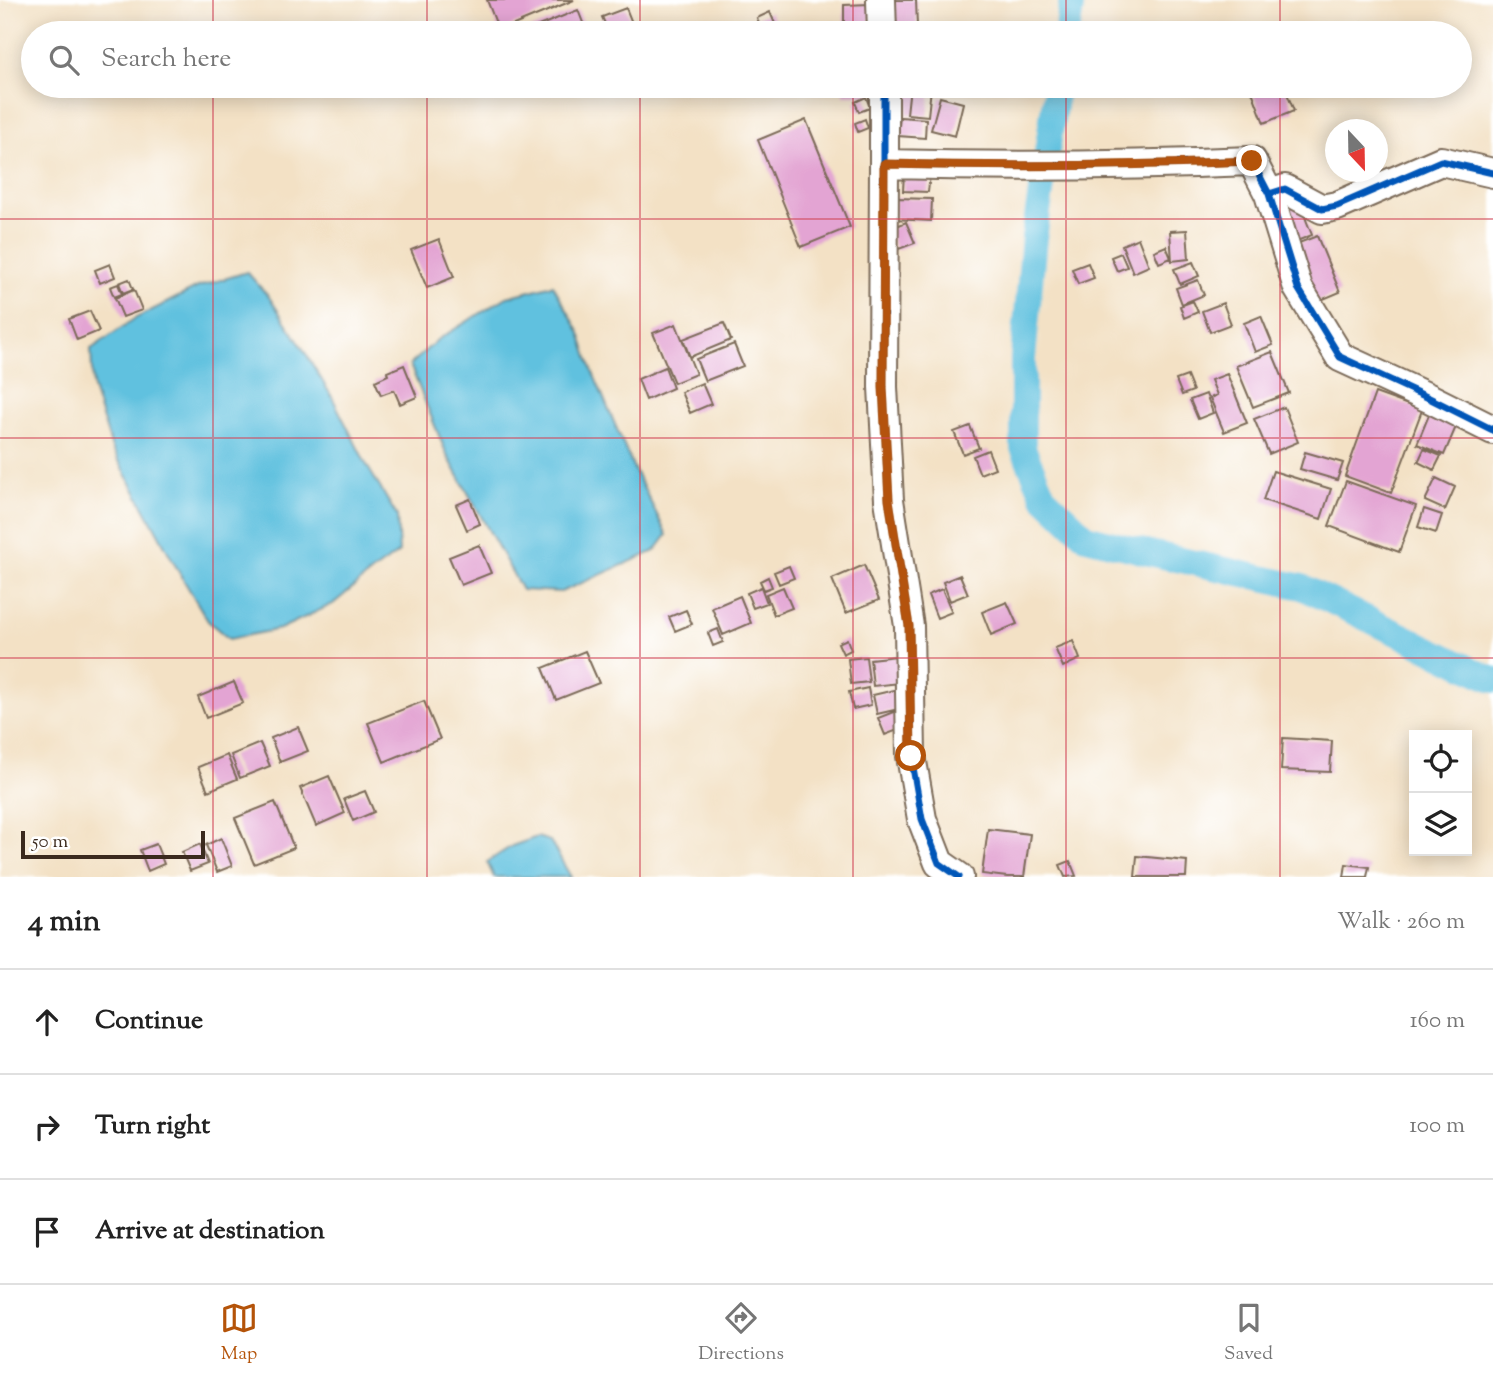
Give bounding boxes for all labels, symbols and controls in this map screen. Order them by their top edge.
search box [21,21,1472,98]
icon: search [45,41,83,79]
text: Search here [101,41,231,78]
north arrow [1325,119,1388,182]
route end [1236,145,1267,176]
map controls [1409,730,1472,856]
button: locate [1409,730,1472,793]
route start [895,740,926,771]
button: layers [1409,793,1472,856]
scale bar [21,828,205,860]
text: 50 m [32,829,68,856]
text: 4 min [28,901,101,944]
text: Walk · 260 m [1337,906,1465,939]
icon: ahead [28,1003,66,1041]
text: Continue [95,1003,203,1040]
text: 160 m [1410,1005,1465,1038]
icon: right [28,1108,66,1146]
text: Turn right [95,1108,210,1145]
text: 100 m [1409,1110,1465,1143]
icon: arrive [28,1213,66,1251]
text: Arrive at destination [95,1213,325,1250]
tab: Map [220,1299,258,1368]
tab: Directions [698,1299,784,1368]
tab: Saved [1224,1299,1273,1368]

